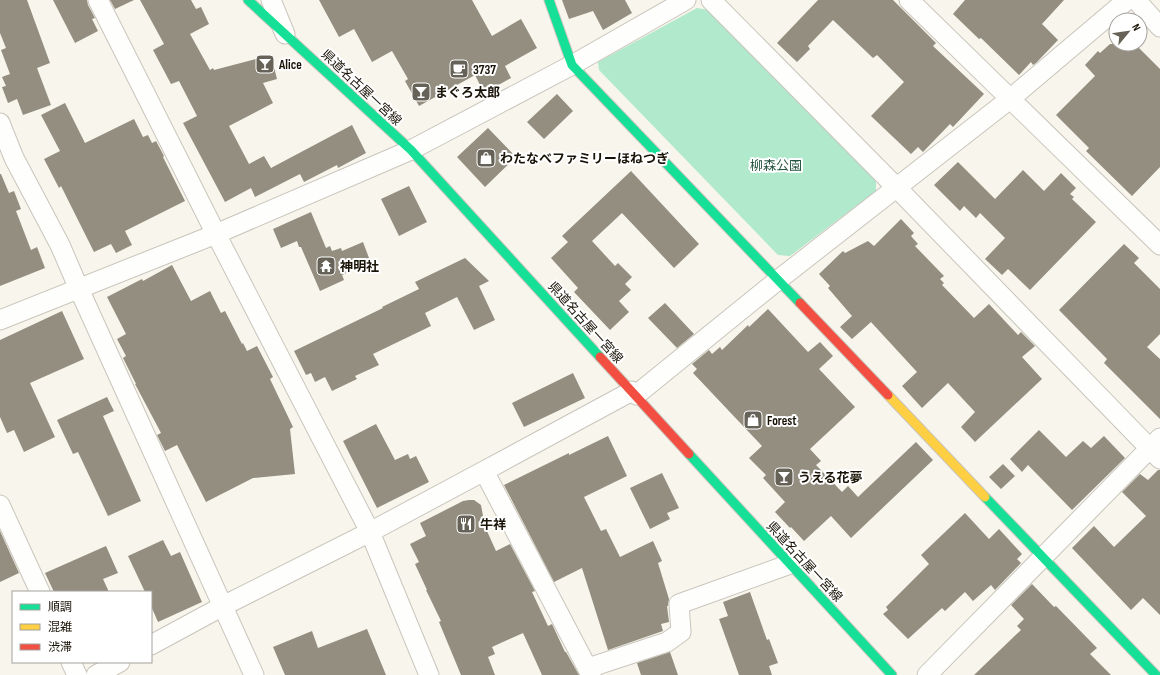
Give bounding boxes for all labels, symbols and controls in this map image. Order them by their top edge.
north arrow [1108,12,1148,52]
text: N [1129,22,1143,33]
street label: 県道名古屋一宮線 [318,46,405,129]
bar icon: Alice [254,53,276,75]
place label: Alice [278,57,302,73]
cafe icon: 3737 [448,58,470,80]
place label: 3737 [473,62,496,78]
bar icon: まぐろ太郎 [410,81,432,103]
place label: まぐろ太郎 [435,85,500,101]
shop icon: わたなべファミリーほねつぎ [475,147,497,169]
place label: わたなべファミリーほねつぎ [500,151,669,167]
park label: 柳森公園 [750,158,802,174]
temple icon: 神明社 [315,255,337,277]
place label: 神明社 [340,259,379,275]
street label: 県道名古屋一宮線 [545,279,626,367]
shop icon: Forest [742,409,764,431]
place label: Forest [767,413,797,429]
bar icon: うえる花夢 [773,466,795,488]
place label: うえる花夢 [798,470,863,486]
restaurant icon: 牛祥 [455,513,477,535]
place label: 牛祥 [480,517,506,533]
street label: 県道名古屋一宮線 [763,518,846,605]
legend [12,591,152,663]
text: 順調 [48,600,72,615]
text: 混雑 [48,620,72,635]
text: 渋滞 [48,640,72,655]

